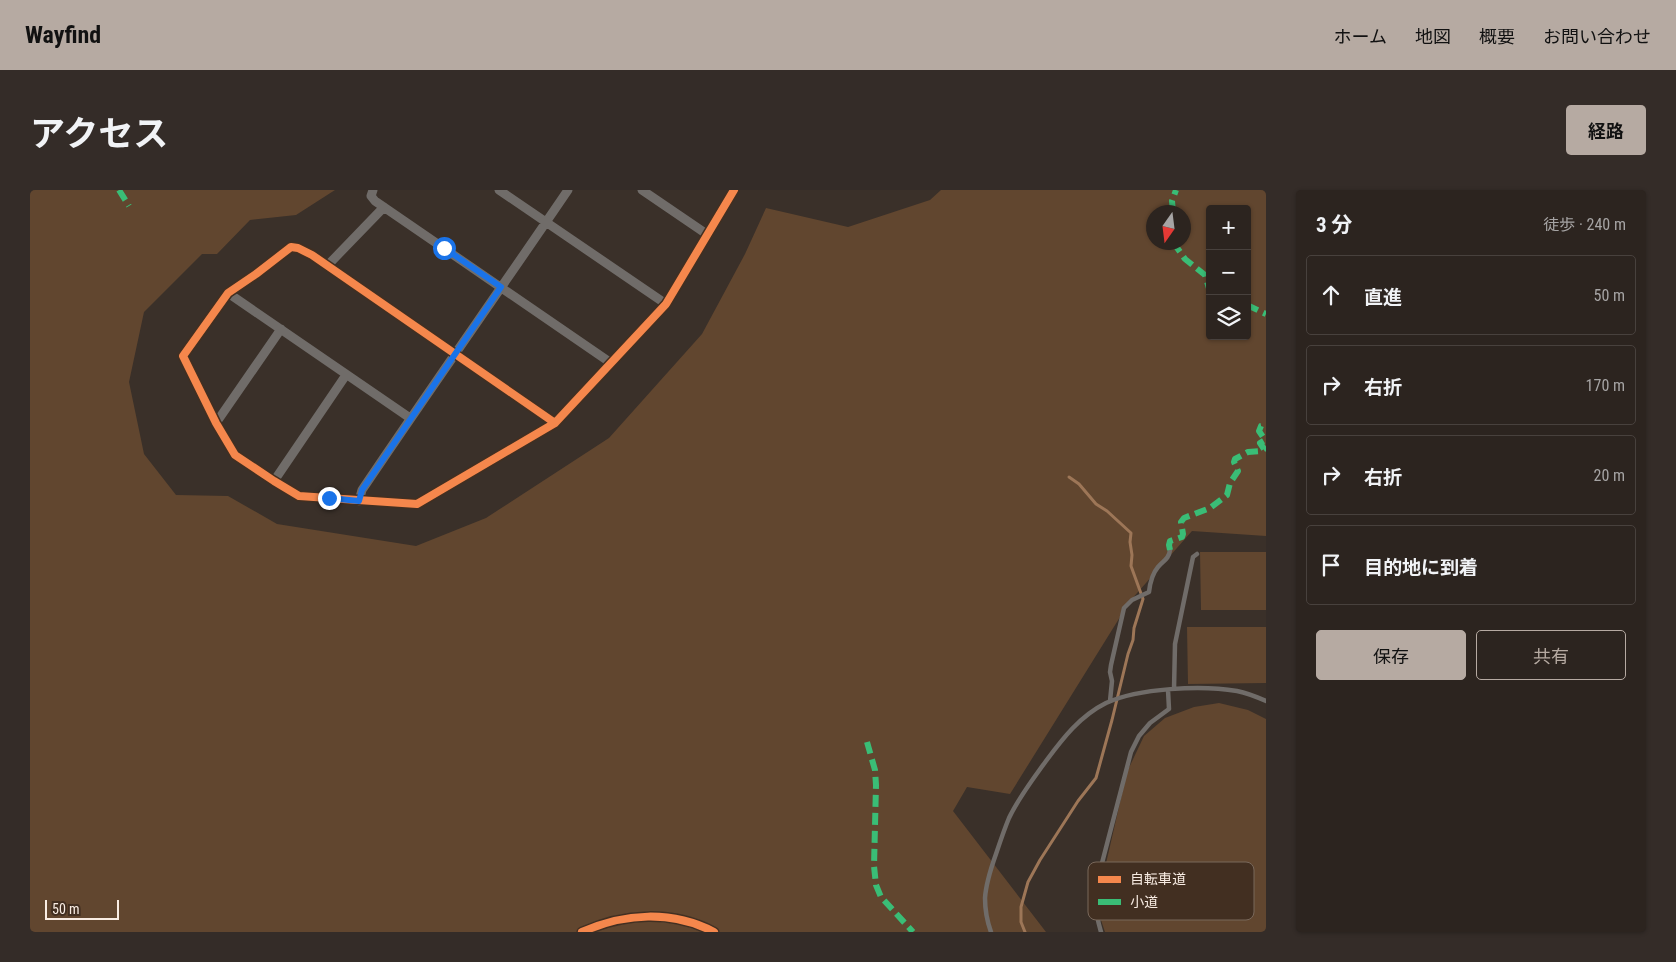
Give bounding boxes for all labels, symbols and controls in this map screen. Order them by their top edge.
text: Wayfind [25,21,101,49]
text: ホーム [1334,26,1387,47]
text: 地図 [1415,26,1451,47]
text: 概要 [1479,26,1515,47]
text: お問い合わせ [1543,26,1651,47]
button: 経路 [1566,105,1646,155]
text: アクセス [30,114,168,155]
north arrow [1146,205,1191,250]
map controls [1206,205,1251,340]
button: + [1206,205,1251,250]
text: 3 分 [1316,213,1352,237]
text: 徒歩 · 240 m [1543,215,1626,234]
route start [433,237,456,260]
button: − [1206,250,1251,295]
icon: ahead [1317,281,1345,309]
text: 直進 [1364,286,1402,309]
text: 50 m [1593,286,1625,305]
button: layers [1206,295,1251,340]
icon: right [1317,371,1345,399]
text: 右折 [1364,376,1402,399]
text: 170 m [1586,376,1625,395]
icon: right [1317,461,1345,489]
text: 右折 [1364,466,1402,489]
text: 20 m [1593,466,1625,485]
route end [318,487,341,510]
icon: arrive [1317,551,1345,579]
text: 目的地に到着 [1364,556,1478,579]
button: 保存 [1316,630,1466,680]
button: 共有 [1476,630,1626,680]
legend [1088,862,1254,920]
text: 自転車道 [1130,871,1186,887]
text: 小道 [1130,894,1158,910]
scale bar [45,897,119,920]
text: 50 m [52,901,80,917]

